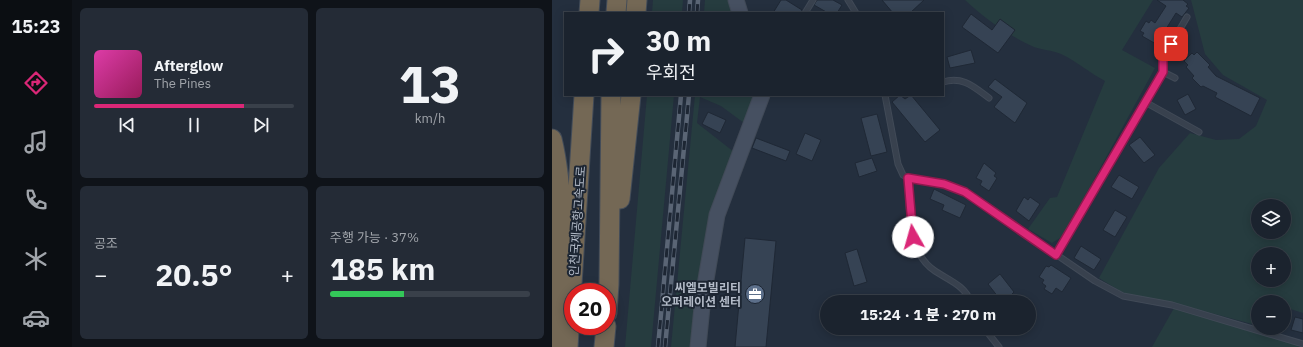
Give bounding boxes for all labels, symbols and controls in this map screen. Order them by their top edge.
text: 15:23 [11,15,61,38]
text: 30 m [646,22,711,59]
pin [1154,27,1188,61]
icon: right [580,28,632,80]
icon: arrive [1160,33,1182,55]
text: 13 [399,50,461,117]
text: Afterglow [154,56,223,75]
text: 우회전 [646,61,696,84]
icon: directions [22,69,50,97]
text: The Pines [154,75,211,92]
text: km/h [415,110,445,127]
icon: previous [116,114,138,136]
icon: pause [183,114,205,136]
icon: next [250,114,272,136]
icon: music [22,128,50,156]
street label: 인천국제공항고속도로 [566,165,588,277]
icon: phone [22,186,50,214]
map controls [1251,199,1291,335]
button: layers [1251,199,1291,239]
position arrow [892,216,934,258]
text: 주행 가능 · 37% [330,229,419,246]
text: 공조 [94,235,118,252]
icon: climate [22,245,50,273]
button: + [1251,247,1291,287]
text: 185 km [330,249,435,288]
text: 20.5° [155,255,233,294]
text: − [94,260,107,289]
text: + [281,260,294,289]
place label: 씨엘모빌리티 오퍼레이션 센터 [661,280,741,309]
speed limit sign: 20 [564,283,616,335]
office icon: 씨엘모빌리티 오퍼레이션 센터 [744,283,766,305]
button: − [1251,295,1291,335]
icon: car [22,304,50,332]
text: 15:24 · 1 분 · 270 m [860,305,996,324]

